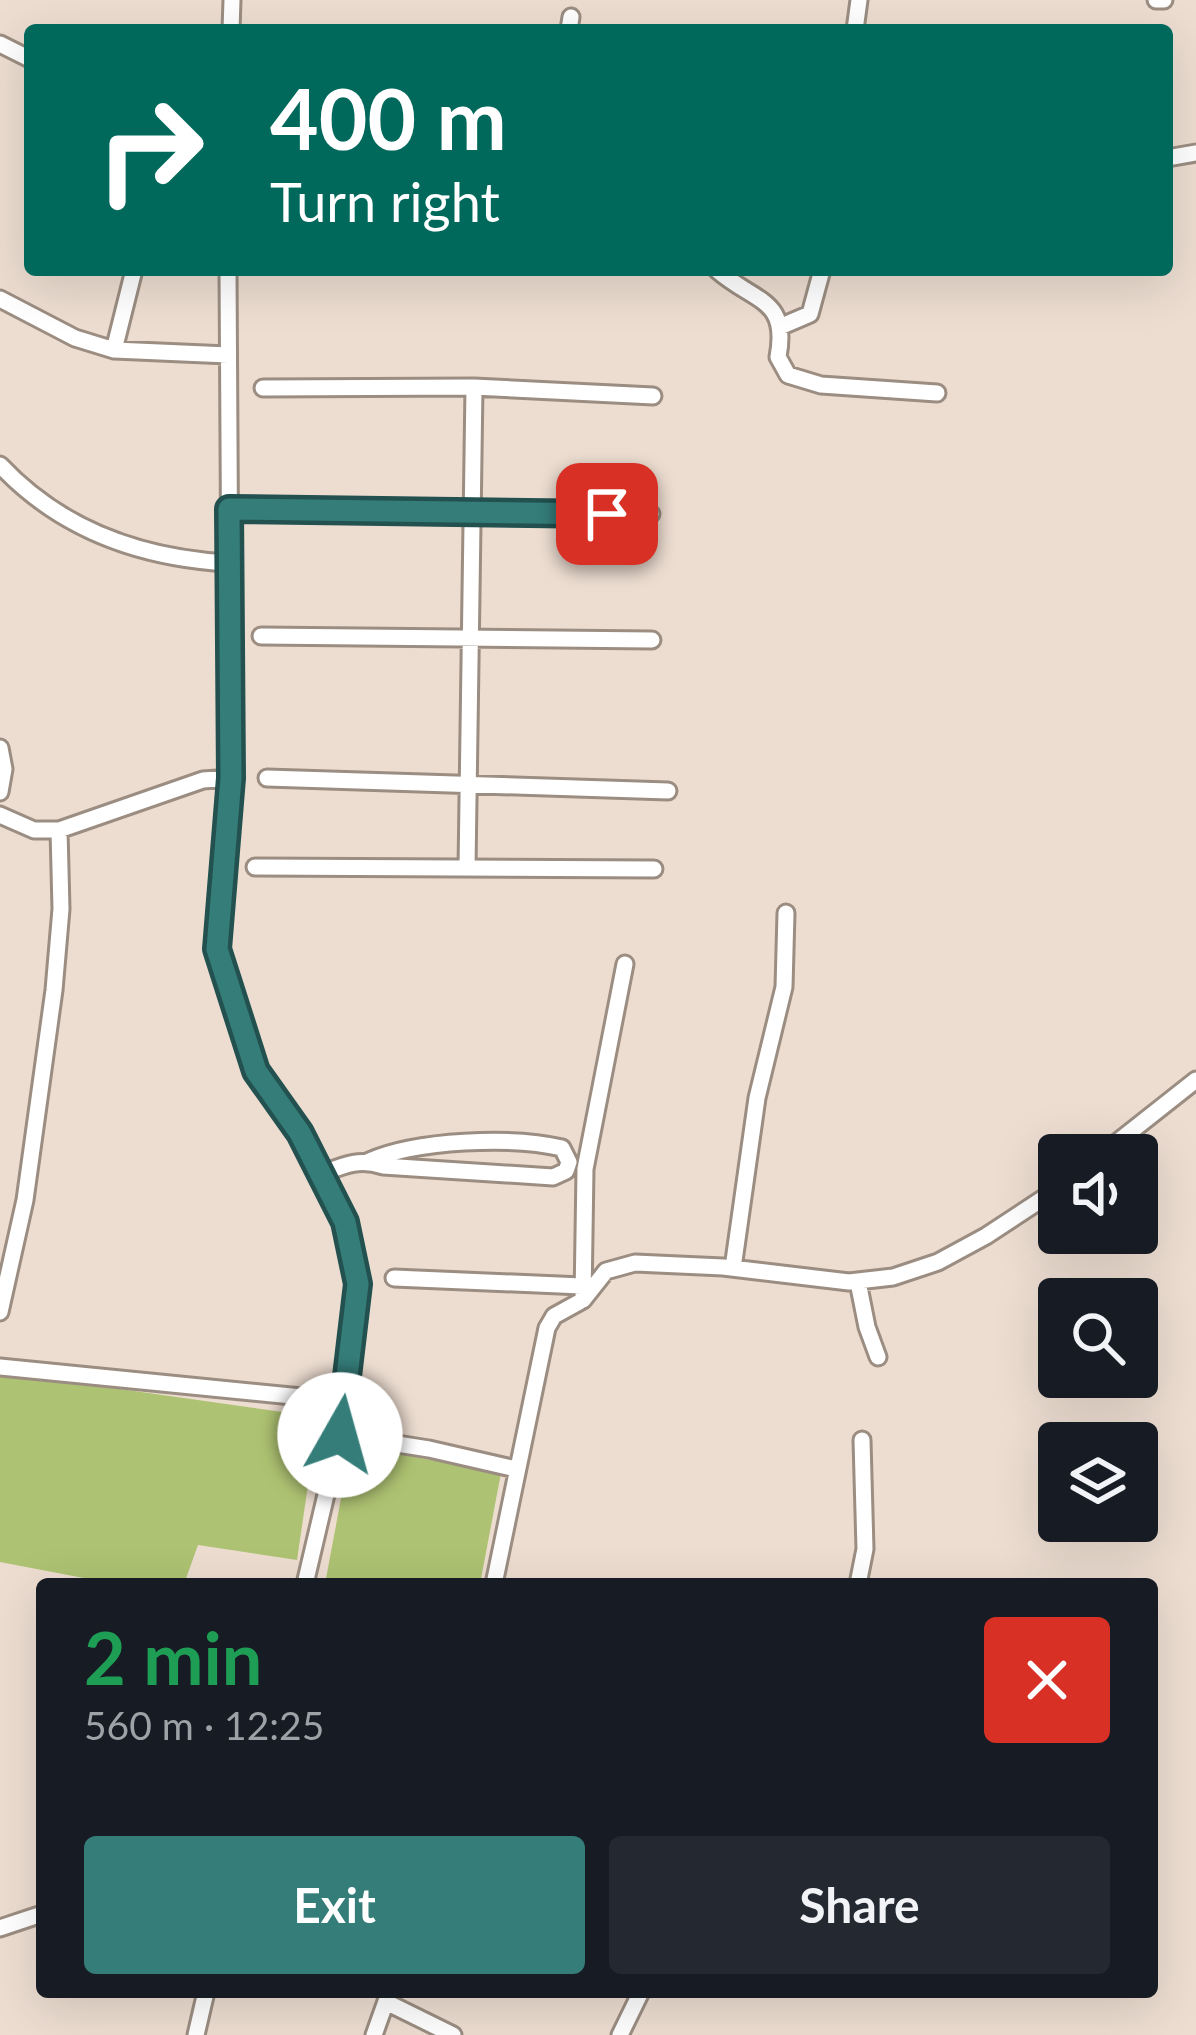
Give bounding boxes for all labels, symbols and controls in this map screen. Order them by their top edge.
text: 400 m [270,67,507,168]
icon: right [72,72,228,228]
text: Turn right [270,169,500,234]
pin [556,463,658,565]
icon: arrive [574,481,640,547]
map controls [1038,1134,1158,1542]
button: sound [1038,1134,1158,1254]
button: search [1038,1278,1158,1398]
position arrow [277,1372,403,1498]
button: layers [1038,1422,1158,1542]
text: 2 min [84,1614,262,1700]
button: close [984,1617,1110,1743]
text: 560 m · 12:25 [84,1702,324,1748]
button: Exit [84,1836,585,1974]
button: Share [609,1836,1110,1974]

